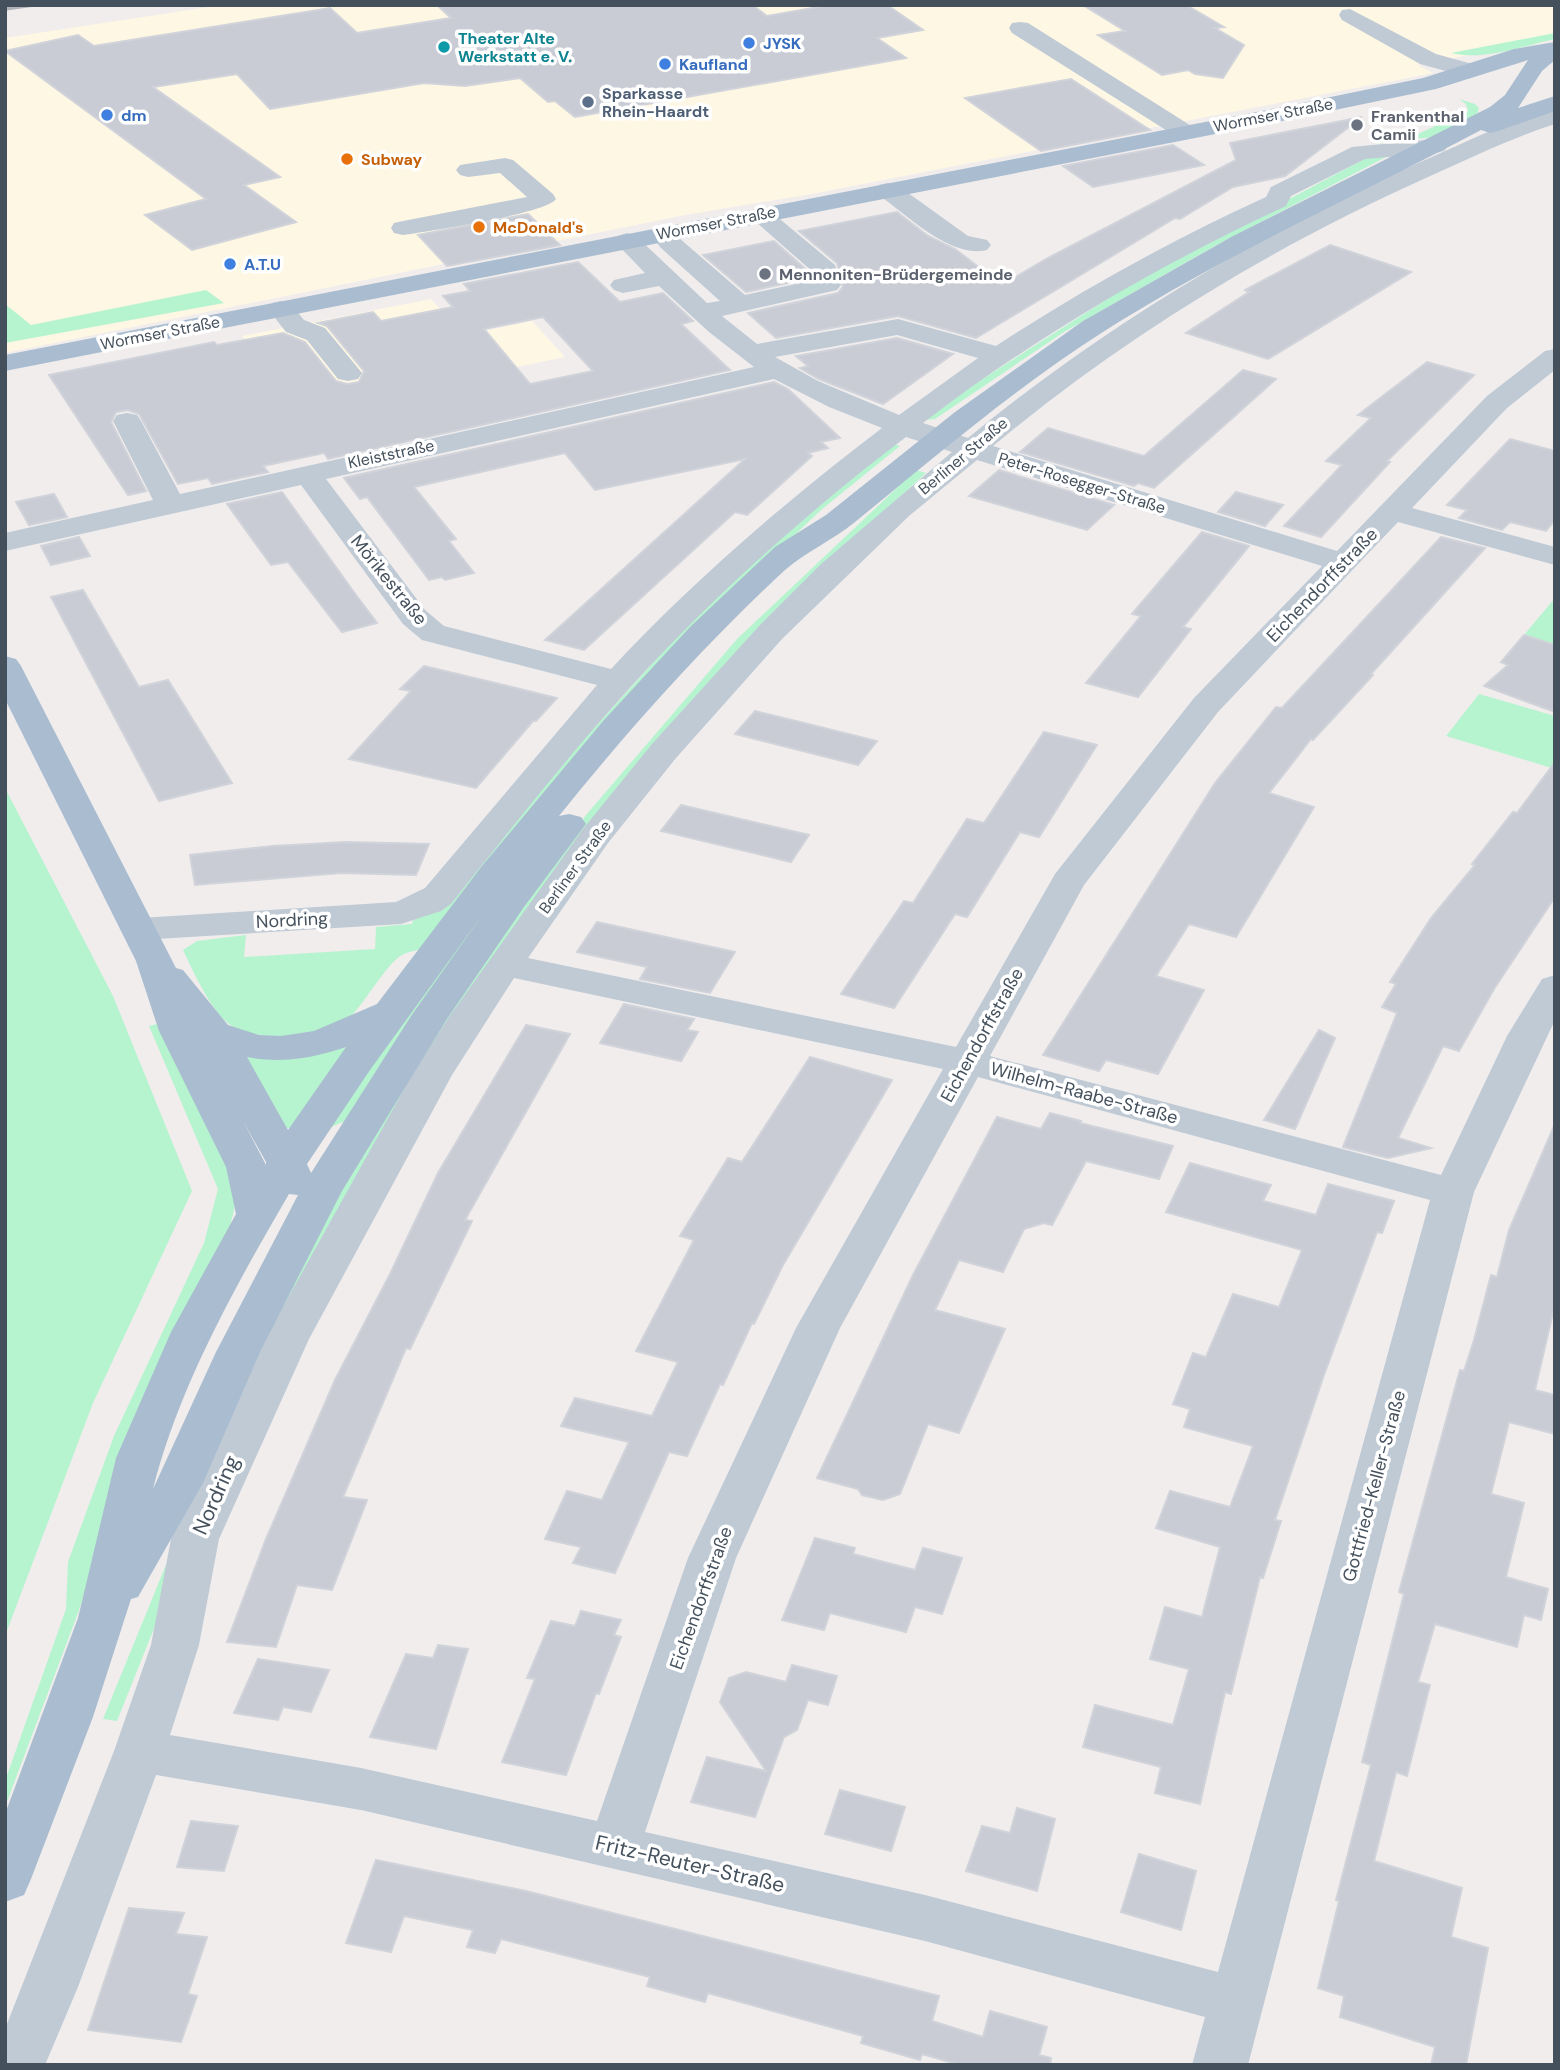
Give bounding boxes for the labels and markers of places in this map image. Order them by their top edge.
place label: Theater Alte Werkstatt e. V. [458,28,572,67]
place label: JYSK [763,33,802,54]
marker: JYSK [741,35,757,51]
marker: Theater Alte Werkstatt e. V. [436,39,452,55]
place label: Kaufland [679,54,748,75]
marker: Kaufland [657,56,673,72]
place label: Sparkasse Rhein-Haardt [602,83,709,122]
marker: Sparkasse Rhein-Haardt [580,94,596,110]
place label: dm [121,105,147,126]
place label: Frankenthal Camii [1371,106,1464,145]
marker: dm [99,107,115,123]
marker: Frankenthal Camii [1349,117,1365,133]
place label: Subway [361,149,423,170]
marker: Subway [339,151,355,167]
place label: McDonald's [493,217,584,238]
marker: McDonald's [471,219,487,235]
place label: A.T.U [244,254,281,275]
marker: A.T.U [222,256,238,272]
place label: Mennoniten-Brüdergemeinde [779,264,1013,285]
marker: Mennoniten-Brüdergemeinde [757,266,773,282]

